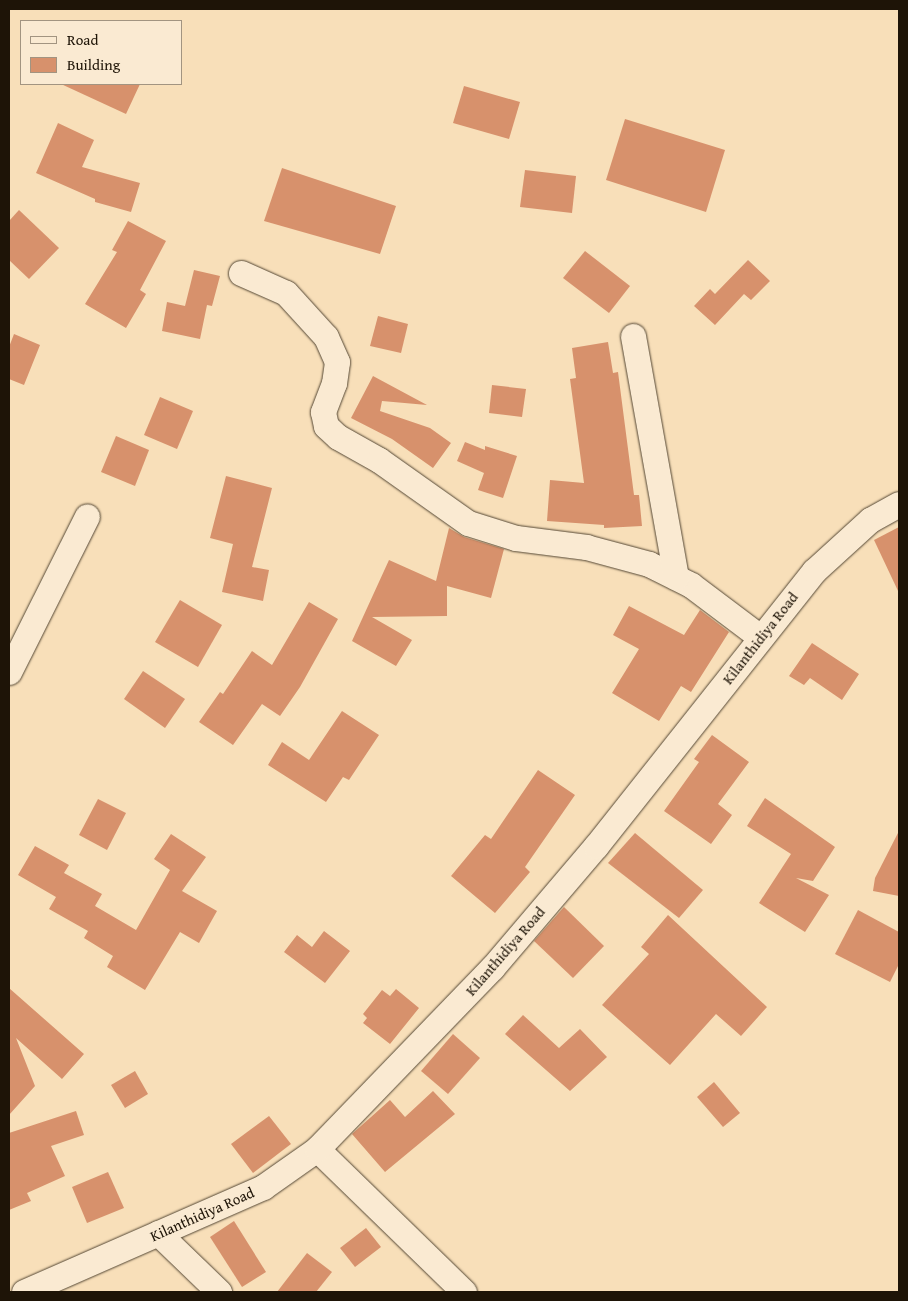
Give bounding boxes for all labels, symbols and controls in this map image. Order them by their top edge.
legend [20,20,182,85]
text: Road [67,29,98,50]
text: Building [67,54,120,75]
street label: Kilanthidiya Road [718,588,802,688]
street label: Kilanthidiya Road [461,903,549,999]
street label: Kilanthidiya Road [147,1183,257,1245]

